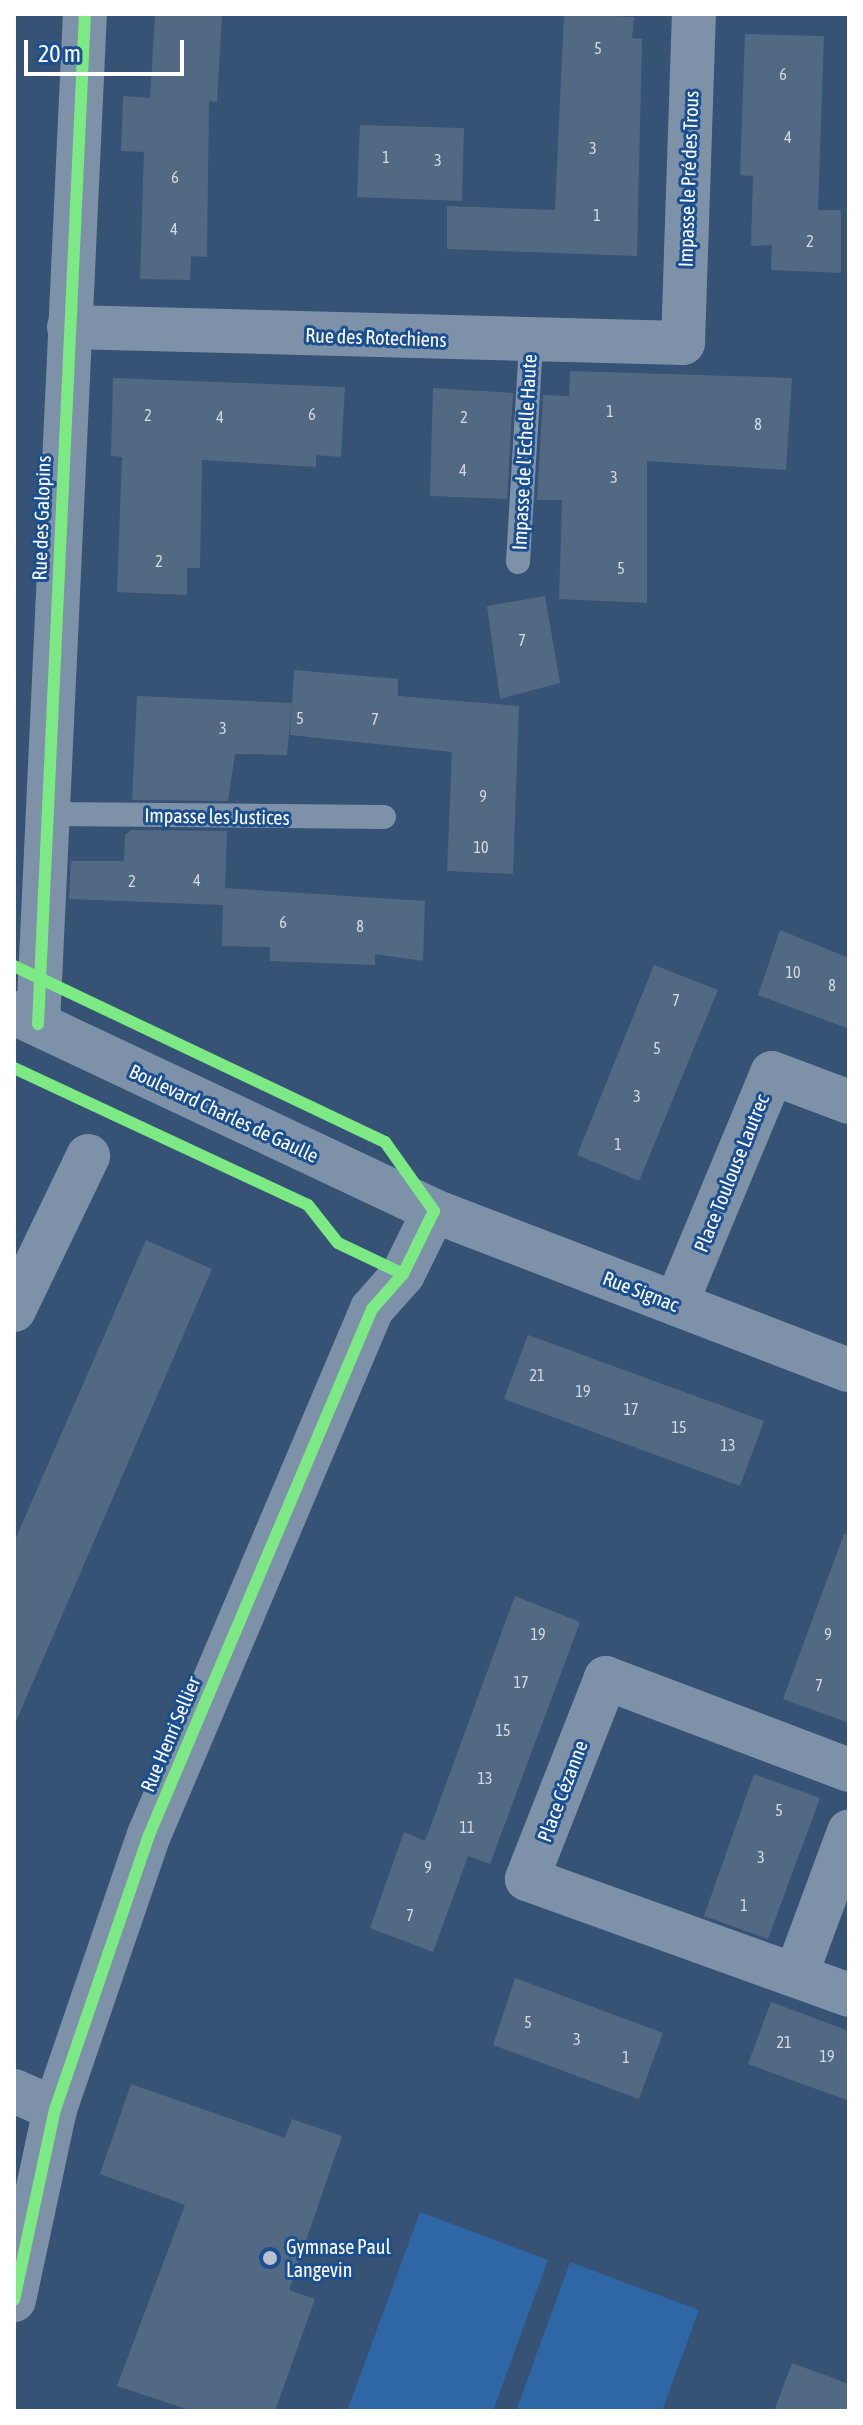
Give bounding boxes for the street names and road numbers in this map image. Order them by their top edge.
street label: Impasse le Pré des Trous [673,90,703,268]
street label: Rue des Rotechiens [305,323,447,351]
street label: Impasse de l'Echelle Haute [507,353,541,551]
street label: Rue des Galopins [27,455,55,581]
street label: Impasse les Justices [144,803,290,829]
street label: Boulevard Charles de Gaulle [125,1059,323,1167]
street label: Place Toulouse Lautrec [688,1091,774,1255]
street label: Rue Signac [600,1266,682,1316]
street label: Rue Henri Sellier [135,1673,205,1795]
street label: Place Cézanne [532,1737,592,1845]

